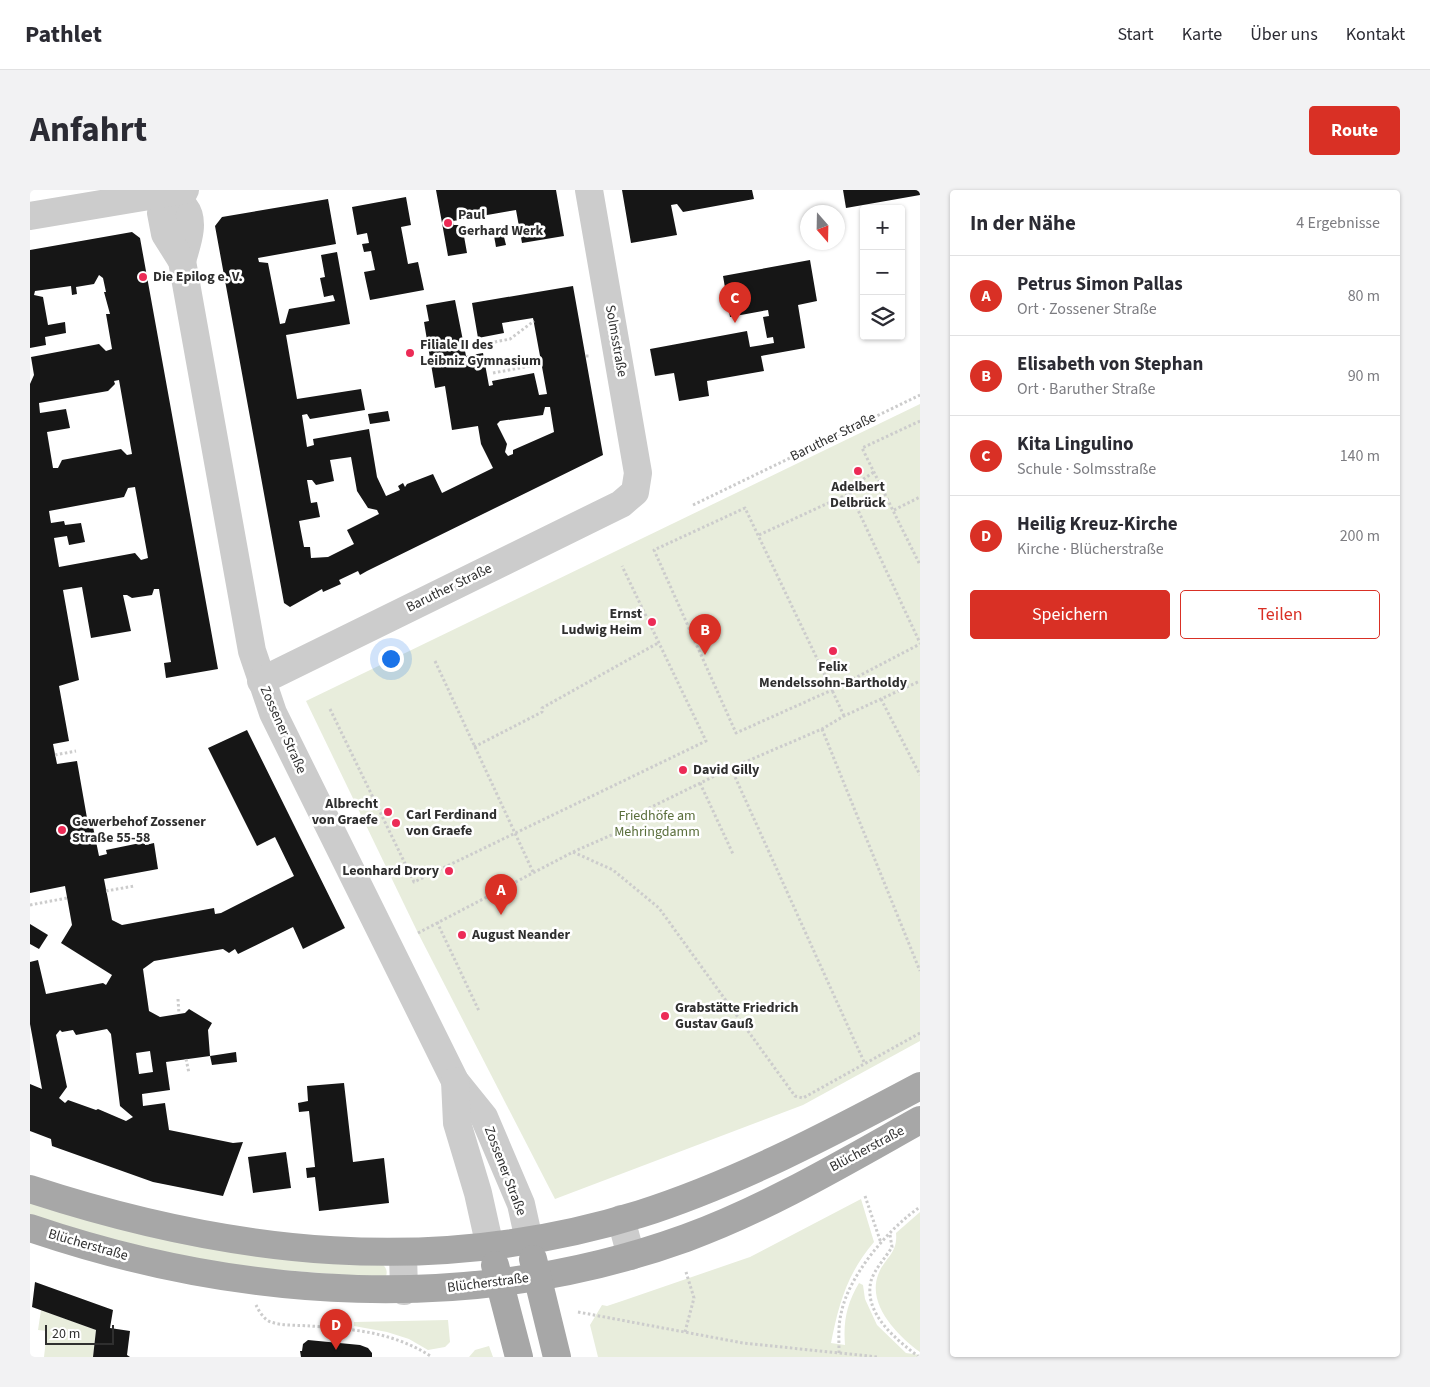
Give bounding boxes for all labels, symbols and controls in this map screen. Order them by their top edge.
text: Pathlet [25,17,102,52]
text: Start [1117,22,1154,47]
text: Karte [1182,22,1222,47]
text: Über uns [1250,22,1318,47]
text: Kontakt [1346,22,1405,47]
text: Anfahrt [30,105,147,155]
button: Route [1309,106,1400,155]
place label: Paul Gerhard Werk [458,205,544,241]
north arrow [800,205,845,250]
map controls [860,205,905,340]
button: + [860,205,905,250]
text: In der Nähe [970,208,1076,238]
text: 4 Ergebnisse [1296,212,1380,234]
marker: Paul Gerhard Werk [442,217,454,229]
button: − [860,250,905,295]
place label: Die Epilog e. V. [153,267,243,287]
marker: Die Epilog e. V. [137,271,149,283]
text: Petrus Simon Pallas [1017,271,1183,298]
pin: C [719,282,751,323]
text: A [981,285,991,307]
text: 80 m [1348,285,1380,307]
button: layers [860,295,905,340]
text: Ort · Zossener Straße [1017,298,1157,320]
street label: Solmsstraße [600,303,632,379]
place label: Filiale II des Leibniz Gymnasium [420,335,541,371]
marker: Filiale II des Leibniz Gymnasium [404,347,416,359]
text: Elisabeth von Stephan [1017,351,1203,378]
text: B [981,365,991,387]
text: 90 m [1348,365,1380,387]
text: Ort · Baruther Straße [1017,378,1155,400]
street label: Baruther Straße [787,408,879,466]
text: Kita Lingulino [1017,431,1134,458]
text: C [981,445,991,467]
text: 140 m [1340,445,1380,467]
text: Schule · Solmsstraße [1017,458,1156,480]
marker: Adelbert Delbrück [852,465,864,477]
place label: Adelbert Delbrück [830,477,886,513]
text: Heilig Kreuz-Kirche [1017,511,1178,538]
text: D [981,525,991,547]
text: 200 m [1340,525,1380,547]
text: Kirche · Blücherstraße [1017,538,1164,560]
street label: Baruther Straße [403,559,495,617]
button: Speichern [970,590,1170,639]
button: Teilen [1180,590,1380,639]
place label: Ernst Ludwig Heim [561,604,643,640]
pin: B [689,614,721,655]
marker: Ernst Ludwig Heim [646,616,658,628]
marker: Felix Mendelssohn-Bartholdy [827,645,839,657]
your location [378,646,404,672]
place label: Felix Mendelssohn-Bartholdy [759,657,908,693]
street label: Zossener Straße [255,683,311,777]
place label: David Gilly [693,760,760,780]
marker: David Gilly [677,764,689,776]
place label: Albrecht von Graefe [312,794,379,830]
place label: Carl Ferdinand von Graefe [406,805,497,841]
marker: Albrecht von Graefe [382,806,394,818]
park label: Friedhöfe am Mehringdamm [614,806,700,842]
place label: Gewerbehof Zossener Straße 55-58 [72,812,206,848]
marker: Carl Ferdinand von Graefe [390,817,402,829]
marker: Gewerbehof Zossener Straße 55-58 [56,824,68,836]
place label: Leonhard Drory [342,861,440,881]
marker: Leonhard Drory [443,865,455,877]
pin: A [485,874,517,915]
place label: August Neander [471,925,571,945]
marker: August Neander [456,929,468,941]
place label: Grabstätte Friedrich Gustav Gauß [675,998,799,1034]
marker: Grabstätte Friedrich Gustav Gauß [659,1010,671,1022]
street label: Blücherstraße [826,1121,908,1177]
street label: Zossener Straße [479,1123,531,1219]
street label: Blücherstraße [46,1224,130,1266]
street label: Blücherstraße [446,1268,530,1298]
pin: D [320,1309,352,1350]
scale bar [45,1322,114,1345]
text: 20 m [52,1324,80,1344]

